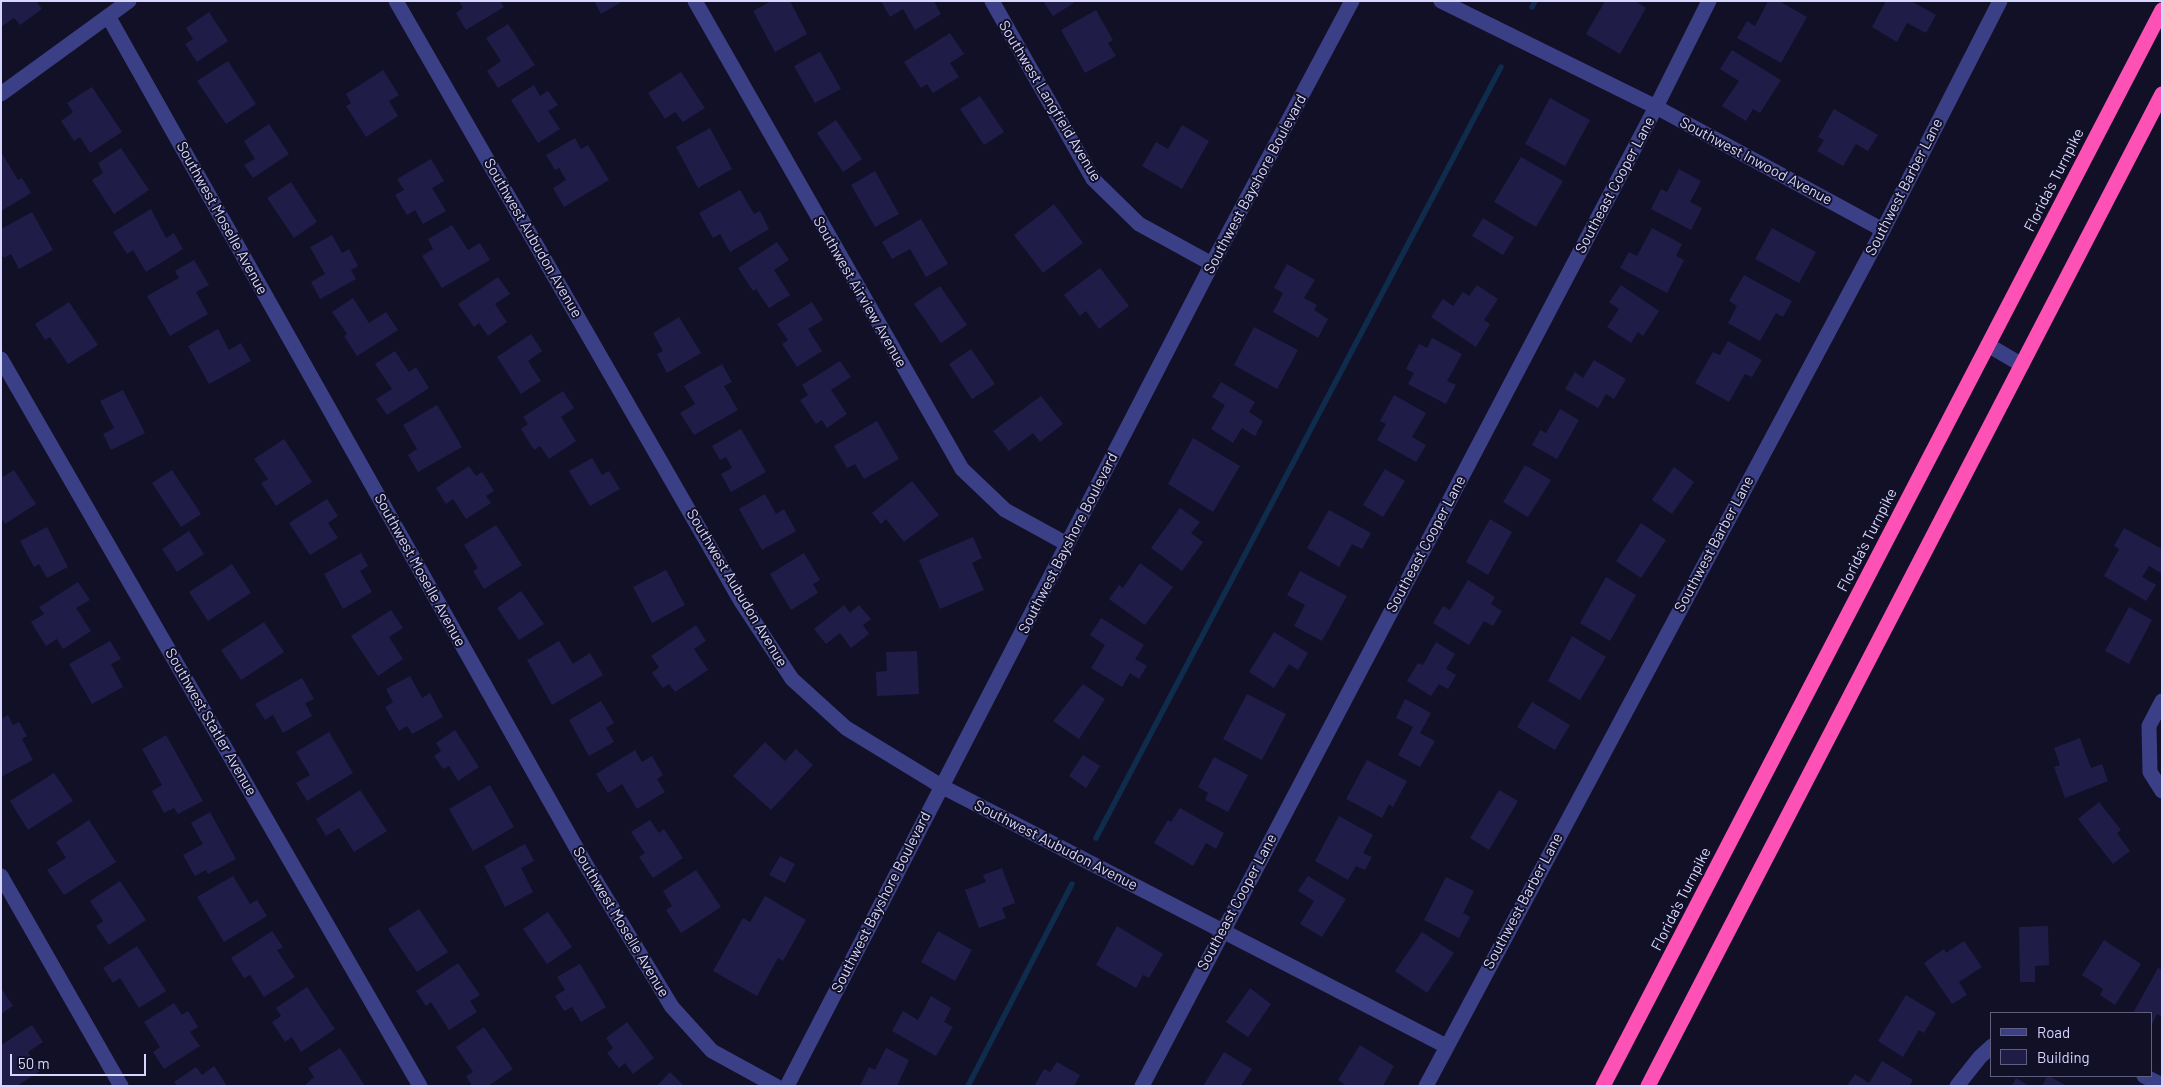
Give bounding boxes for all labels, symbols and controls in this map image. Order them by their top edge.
street label: Southwest Langfield Avenue [995,17,1105,185]
street label: Southwest Bayshore Boulevard [1200,91,1310,277]
street label: Southwest Inwood Avenue [1677,113,1835,209]
street label: Southeast Cooper Lane [1571,114,1659,256]
street label: Southwest Barber Lane [1862,115,1946,259]
street label: Florida's Turnpike [2020,125,2088,235]
street label: Southwest Moselle Avenue [172,138,272,298]
street label: Southwest Aubudon Avenue [480,155,586,321]
street label: Southwest Airview Avenue [809,213,911,371]
street label: Southwest Bayshore Boulevard [1014,450,1122,636]
street label: Southeast Cooper Lane [1382,473,1470,615]
street label: Southwest Barber Lane [1670,473,1758,615]
street label: Florida's Turnpike [1833,485,1901,595]
street label: Southwest Moselle Avenue [370,490,470,650]
street label: Southwest Aubudon Avenue [683,506,791,670]
street label: Southwest Statler Avenue [161,645,261,799]
street label: Southwest Aubudon Avenue [971,796,1141,894]
street label: Southwest Bayshore Boulevard [827,809,935,995]
street label: Southwest Barber Lane [1479,830,1567,972]
street label: Southeast Cooper Lane [1193,831,1281,973]
street label: Southwest Moselle Avenue [569,844,673,1000]
street label: Florida's Turnpike [1647,844,1715,954]
legend [1990,1012,2153,1077]
text: Road [2037,1023,2070,1041]
scale bar [12,1044,149,1076]
text: Building [2037,1048,2090,1066]
text: 50 m [18,1054,50,1072]

